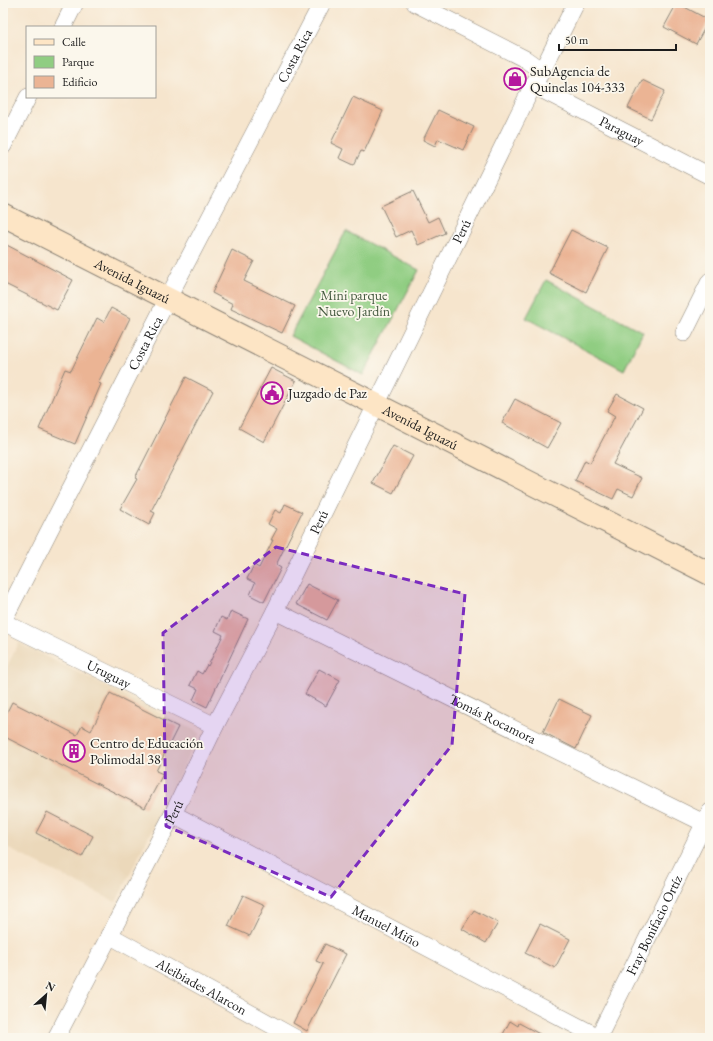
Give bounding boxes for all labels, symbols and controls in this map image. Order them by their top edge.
street label: Costa Rica [273,25,316,86]
legend [26,26,156,98]
scale bar [559,26,676,52]
text: 50 m [565,32,589,48]
text: Calle [62,34,86,50]
text: Parque [62,54,94,70]
place label: SubAgencia de Quinelas 104-333 [530,62,625,96]
shop icon: SubAgencia de Quinelas 104-333 [502,66,528,92]
text: Edificio [62,74,98,90]
street label: Paraguay [596,112,648,150]
street label: Perú [448,216,475,246]
street label: Avenida Iguazú [91,253,174,308]
park label: Mini parque Nuevo Jardín [318,286,391,320]
street label: Costa Rica [124,313,166,373]
public building icon: Juzgado de Paz [259,380,285,406]
place label: Juzgado de Paz [287,384,368,402]
street label: Avenida Iguazú [379,400,462,454]
street label: Perú [305,507,332,537]
street label: Uruguay [84,655,135,693]
street label: Tomás Rocamora [446,690,540,748]
place label: Centro de Educación Polimodal 38 [90,734,204,768]
building icon: Centro de Educación Polimodal 38 [61,738,87,764]
street label: Perú [160,796,188,827]
street label: Fray Bonifacio Ortíz [622,871,687,978]
street label: Manuel Miño [349,901,424,951]
street label: Aleibiades Alarcon [152,953,251,1019]
north arrow [26,975,66,1015]
text: N [43,978,58,994]

